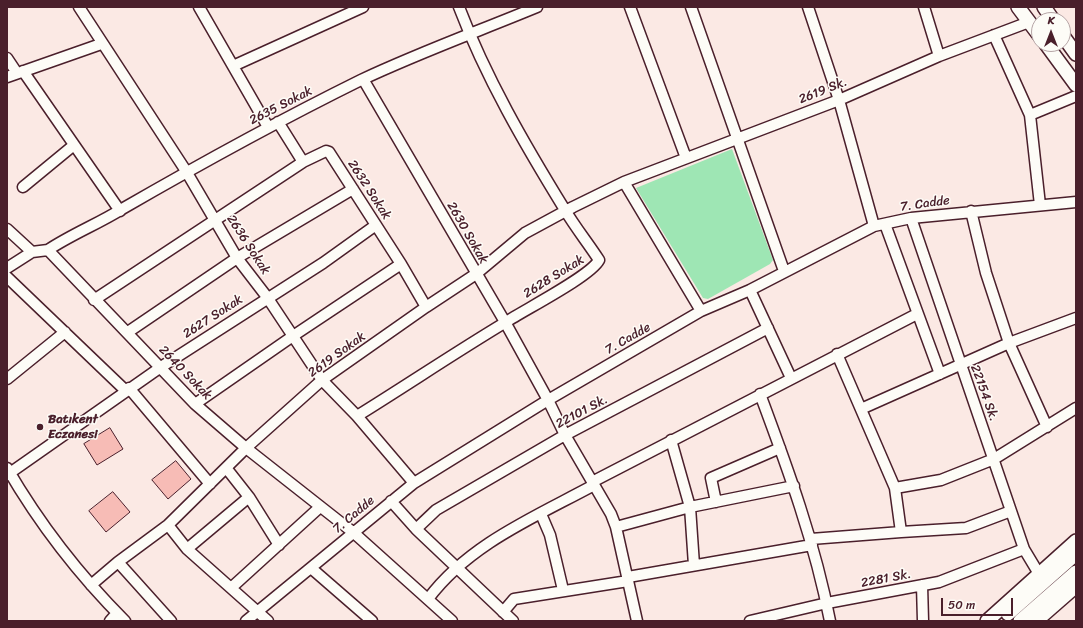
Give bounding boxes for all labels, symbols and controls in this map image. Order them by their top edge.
text: K [1048,11,1054,30]
north arrow [1031,12,1071,52]
street label: 2619 Sk. [797,74,849,108]
street label: 2635 Sokak [247,84,315,128]
street label: 2632 Sokak [344,157,394,223]
street label: 7. Cadde [899,193,951,215]
street label: 2630 Sokak [443,199,491,267]
street label: 2636 Sokak [223,212,273,278]
street label: 2628 Sokak [521,252,587,302]
street label: 2627 Sokak [180,292,246,342]
street label: 7. Cadde [603,320,653,358]
street label: 2619 Sokak [305,329,369,381]
street label: 2640 Sokak [155,343,215,403]
street label: 22154 Sk. [967,363,1001,423]
street label: 22101 Sk. [553,392,611,432]
place label: Batıkent Eczanesi [48,412,98,443]
marker: Batıkent Eczanesi [35,422,45,432]
street label: 7. Cadde [330,493,378,537]
street label: 2281 Sk. [860,566,912,592]
scale bar [943,590,1015,616]
text: 50 m [948,594,975,616]

